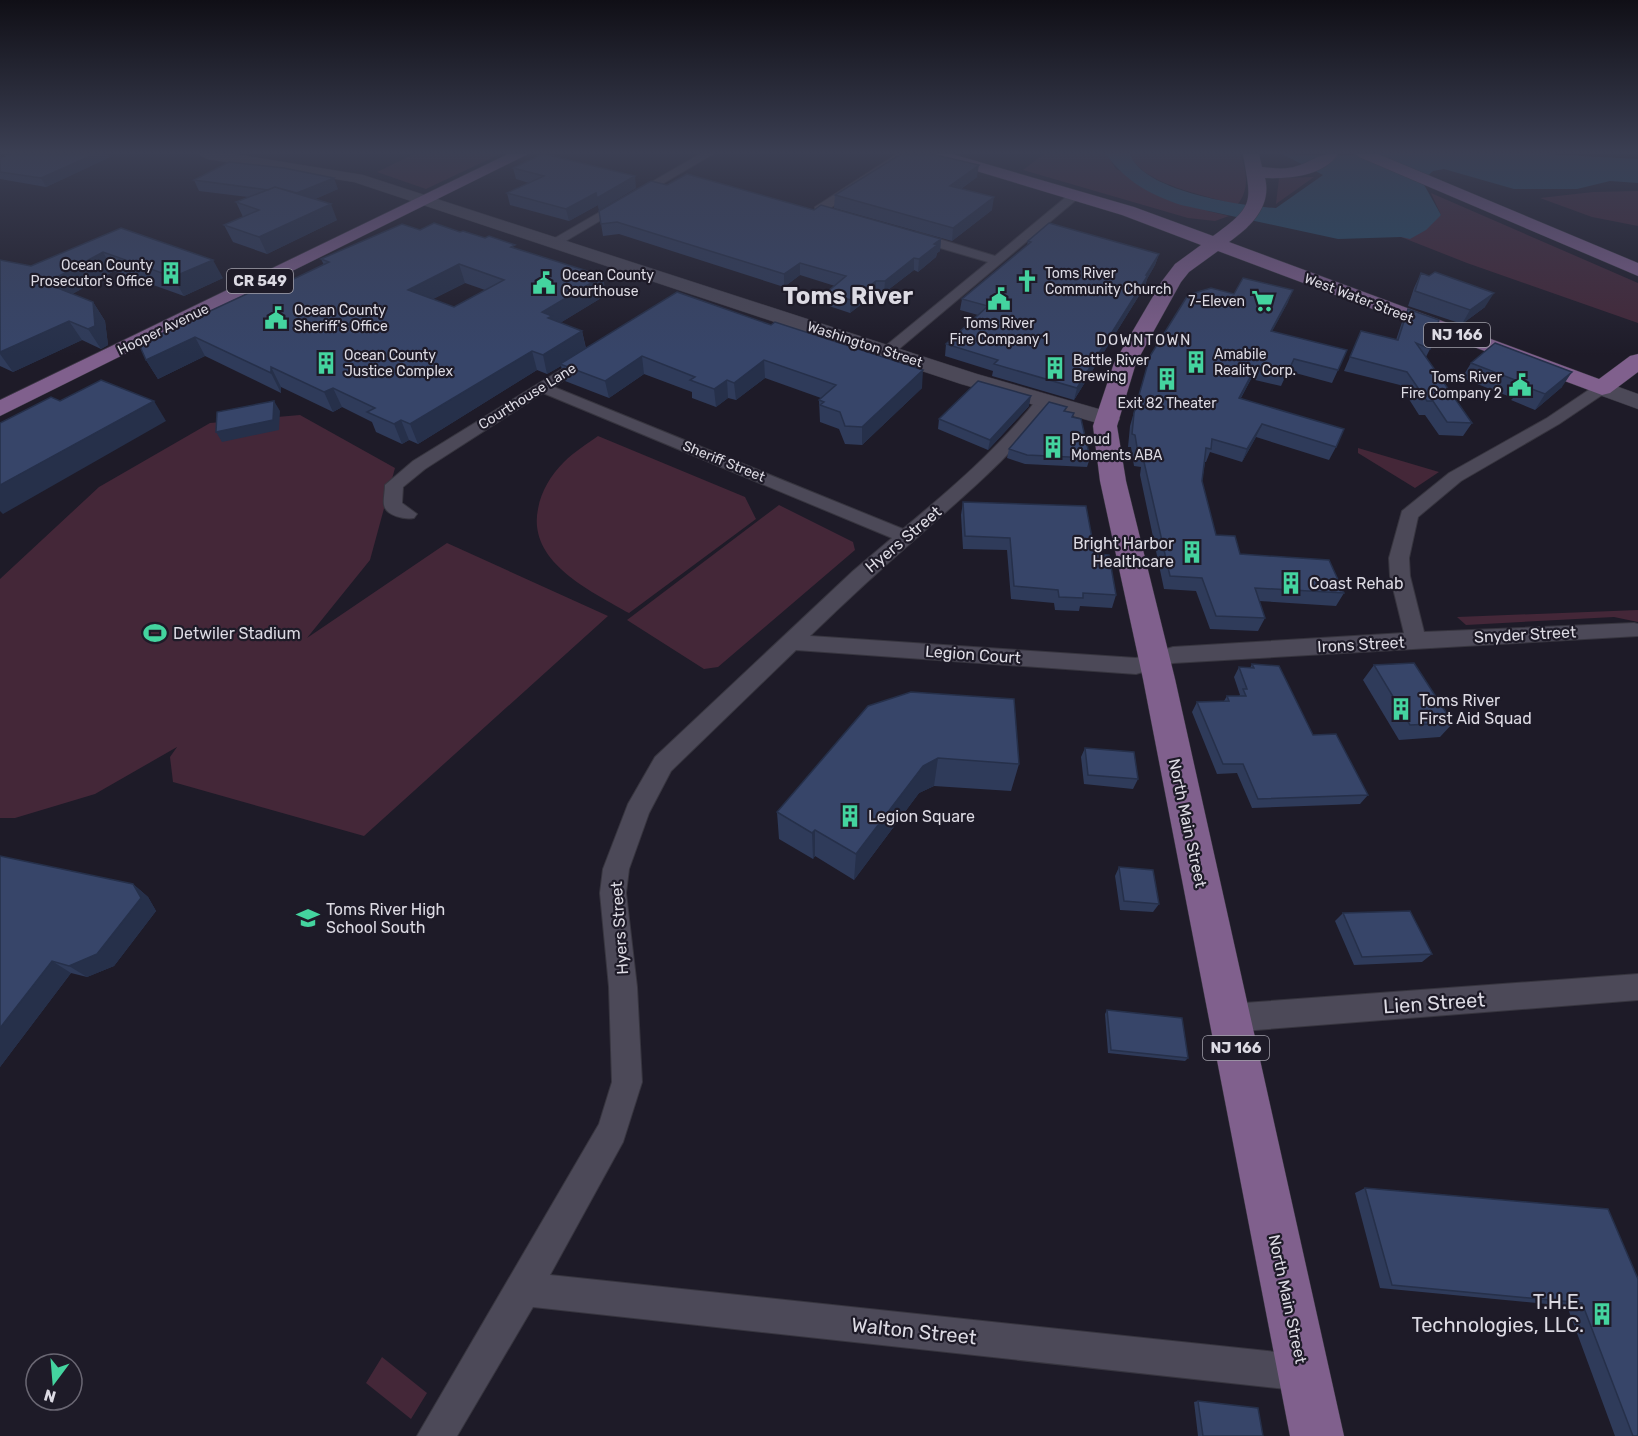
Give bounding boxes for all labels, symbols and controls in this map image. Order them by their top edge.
place label: Ocean County Prosecutor's Office [30,257,153,290]
building icon: Ocean County Prosecutor's Office [158,260,184,286]
place label: Toms River Community Church [1045,265,1172,298]
place label: Ocean County Courthouse [562,267,654,300]
church icon: Toms River Community Church [1014,268,1040,294]
road number: CR 549 [227,269,293,293]
public building icon: Ocean County Courthouse [531,270,557,296]
street label: West Water Street [1302,270,1416,327]
district label: Toms River [783,282,913,310]
public building icon: Toms River Fire Company 1 [986,286,1012,312]
supermarket icon: 7-Eleven [1250,288,1276,314]
place label: 7-Eleven [1188,293,1245,310]
street label: Hooper Avenue [115,300,212,359]
place label: Ocean County Sheriff's Office [294,302,388,335]
public building icon: Ocean County Sheriff's Office [263,305,289,331]
place label: Toms River Fire Company 1 [950,315,1048,348]
street label: Washington Street [805,318,925,371]
road number: NJ 166 [1424,323,1490,347]
district label: DOWNTOWN [1096,331,1192,349]
place label: Amabile Reality Corp. [1214,346,1296,379]
place label: Ocean County Justice Complex [344,347,453,380]
building icon: Amabile Reality Corp. [1183,349,1209,375]
building icon: Ocean County Justice Complex [313,350,339,376]
place label: Battle River Brewing [1073,352,1150,385]
building icon: Battle River Brewing [1042,355,1068,381]
street label: Courthouse Lane [475,359,579,433]
building icon: Exit 82 Theater [1154,366,1180,392]
place label: Toms River Fire Company 2 [1401,369,1503,402]
public building icon: Toms River Fire Company 2 [1507,372,1533,398]
place label: Exit 82 Theater [1117,395,1217,412]
place label: Proud Moments ABA [1071,431,1163,464]
building icon: Proud Moments ABA [1040,434,1066,460]
street label: Sheriff Street [680,437,768,486]
street label: Hyers Street [861,502,945,577]
place label: Bright Harbor Healthcare [1073,534,1174,571]
building icon: Bright Harbor Healthcare [1179,539,1205,565]
building icon: Coast Rehab [1278,570,1304,596]
place label: Coast Rehab [1309,574,1403,593]
sports icon: Detwiler Stadium [142,620,168,646]
street label: Snyder Street [1473,622,1577,647]
place label: Detwiler Stadium [173,624,301,643]
street label: Irons Street [1317,633,1405,656]
street label: Legion Court [924,642,1021,667]
place label: Toms River First Aid Squad [1419,691,1532,728]
building icon: Toms River First Aid Squad [1388,696,1414,722]
street label: North Main Street [1165,757,1210,889]
building icon: Legion Square [837,803,863,829]
place label: Legion Square [868,807,975,826]
street label: Hyers Street [607,881,632,975]
place label: Toms River High School South [326,900,445,937]
school or university icon: Toms River High School South [295,905,321,931]
street label: Lien Street [1382,987,1486,1019]
road number: NJ 166 [1203,1036,1269,1060]
street label: North Main Street [1265,1233,1310,1365]
place label: T.H.E. Technologies, LLC. [1412,1290,1584,1337]
building icon: T.H.E. Technologies, LLC. [1589,1301,1615,1327]
street label: Walton Street [850,1313,978,1350]
north arrow [24,1352,84,1412]
text: N [42,1385,58,1407]

